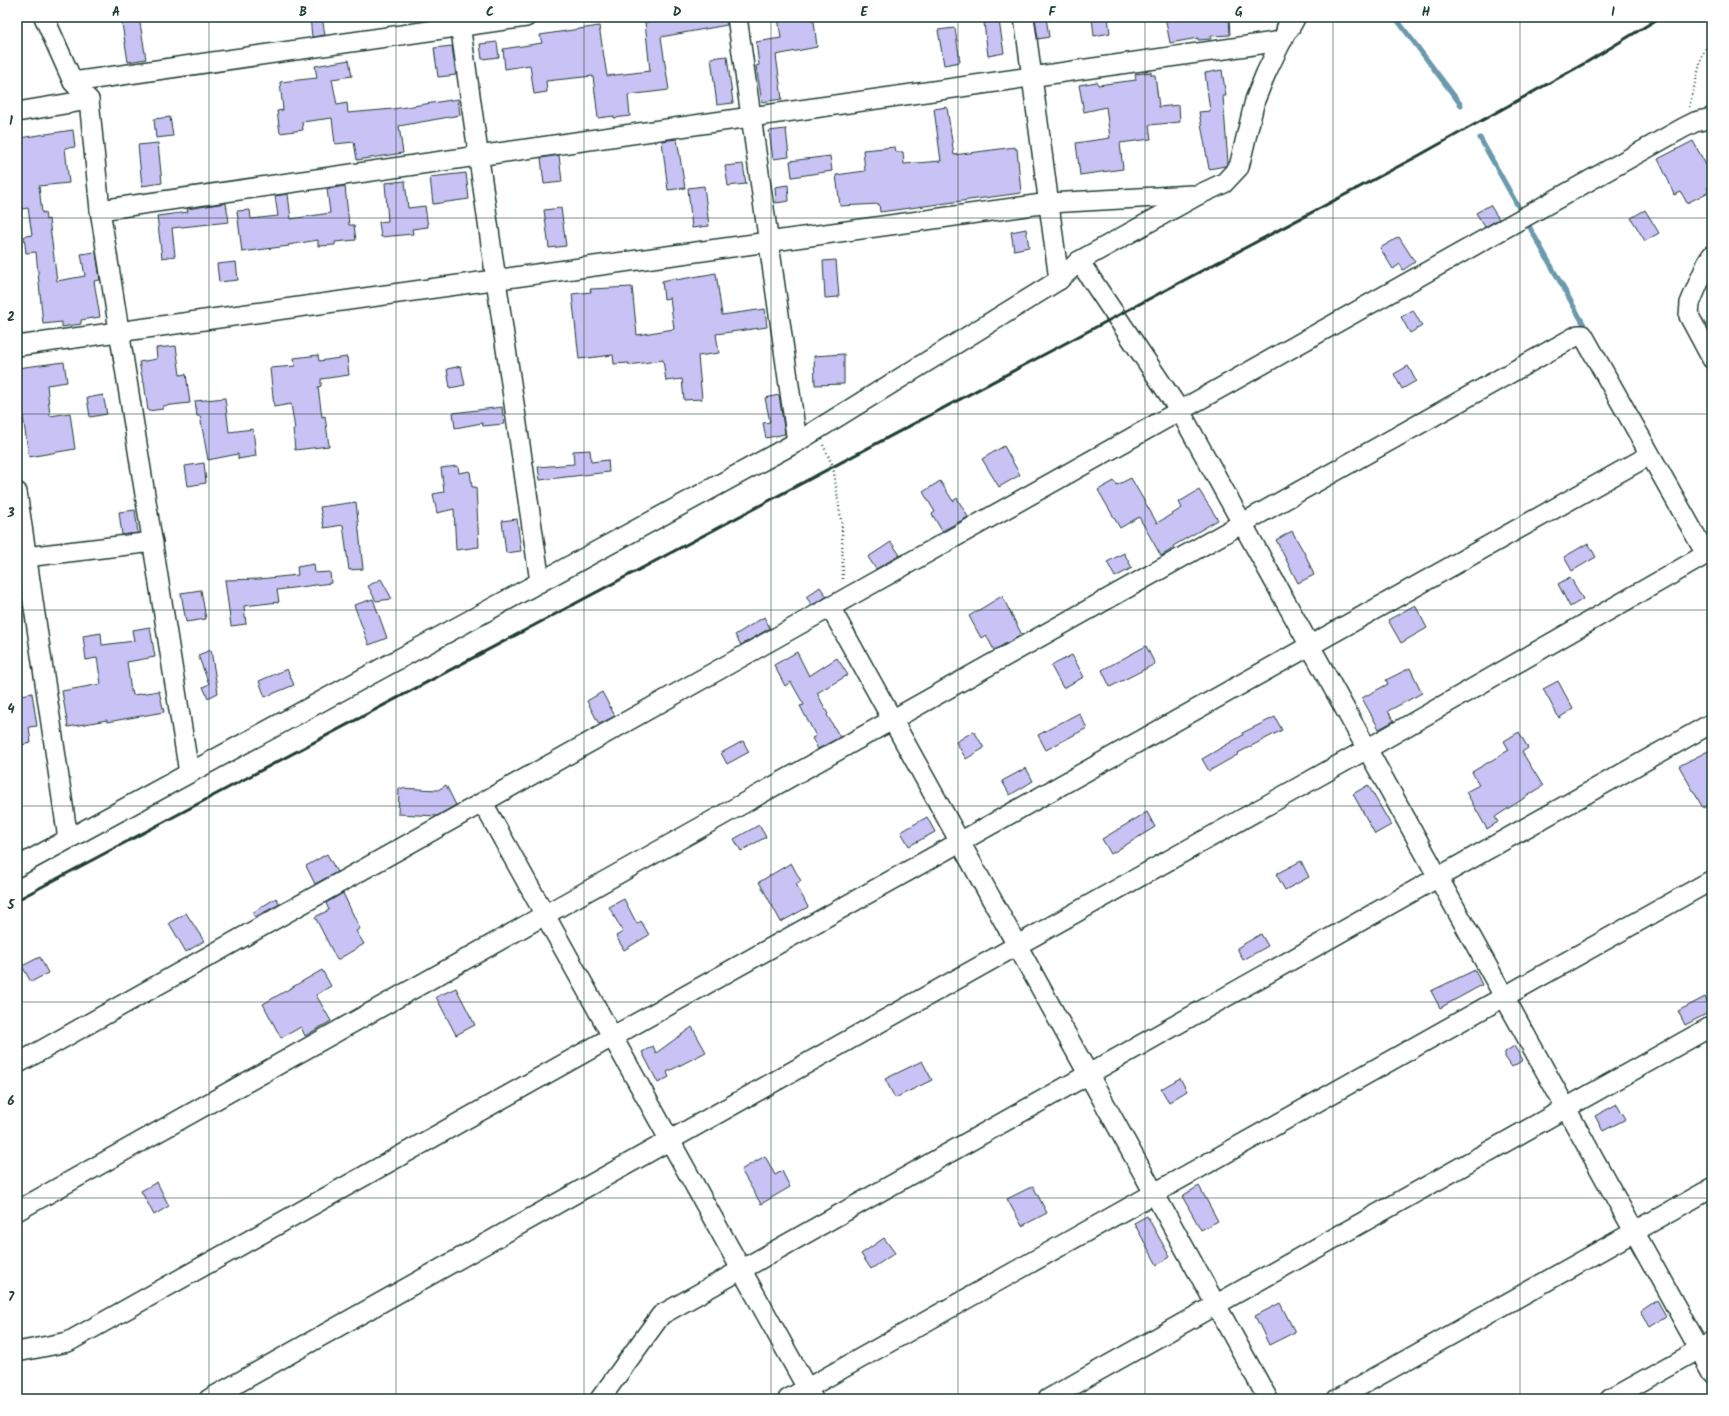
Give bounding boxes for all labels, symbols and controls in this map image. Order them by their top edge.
text: A [112,2,120,23]
text: B [299,2,307,23]
text: C [486,2,494,23]
text: D [673,2,682,23]
text: E [860,2,868,23]
text: F [1048,2,1056,23]
text: G [1235,2,1243,23]
text: H [1422,2,1431,23]
text: I [1611,2,1615,23]
text: 1 [9,111,13,132]
text: 2 [7,307,15,328]
text: 3 [6,503,15,524]
text: 4 [7,699,15,720]
text: 5 [7,895,16,916]
text: 6 [7,1091,15,1112]
text: 7 [8,1287,15,1308]

